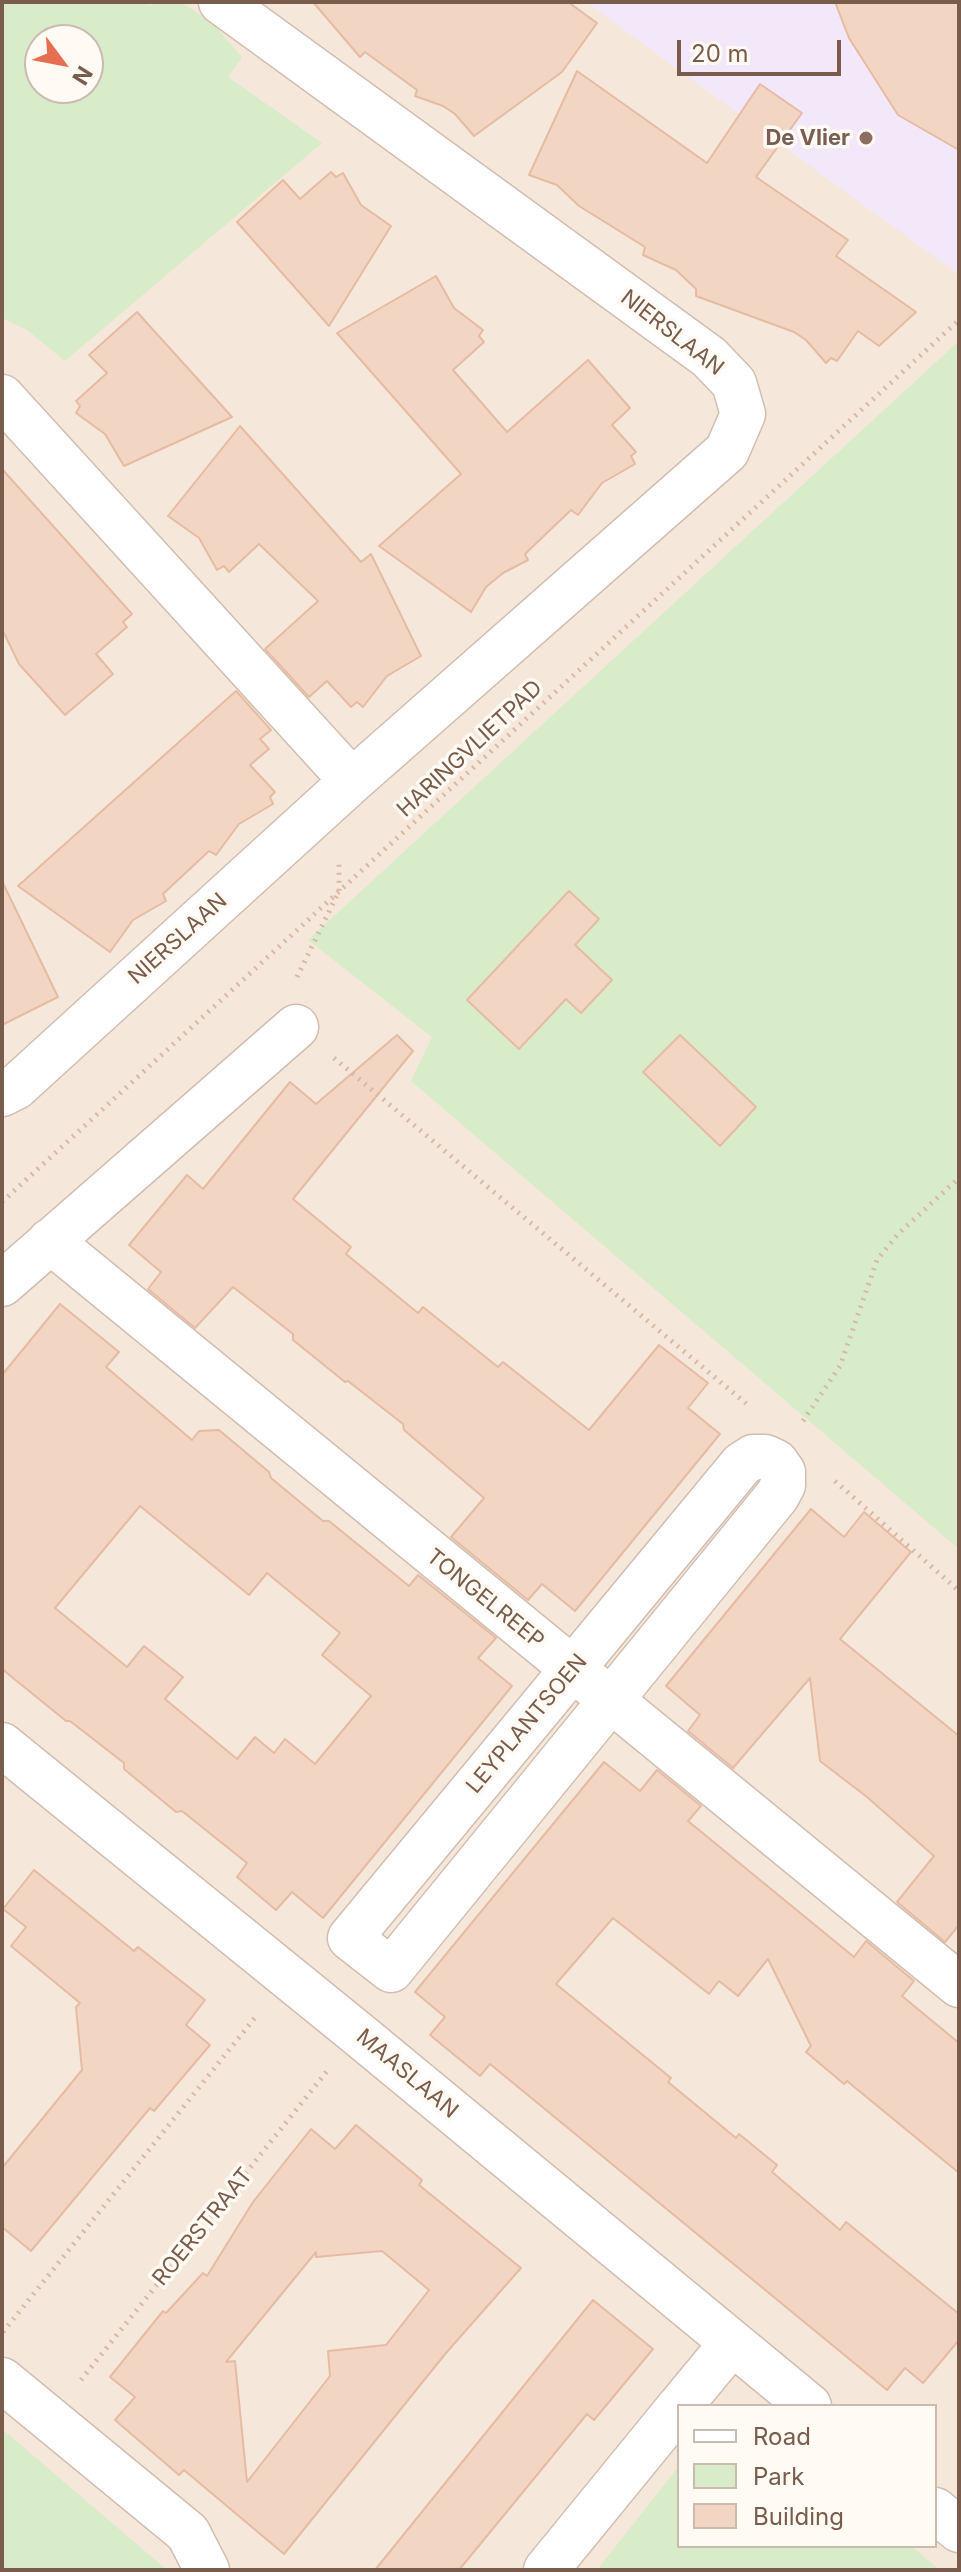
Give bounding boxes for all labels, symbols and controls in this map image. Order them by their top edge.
north arrow [24,24,104,104]
scale bar [681,24,845,74]
text: 20 m [691,39,749,68]
text: N [67,62,98,90]
place label: De Vlier [765,125,850,151]
marker: De Vlier [857,129,875,147]
street label: NIERSLAAN [615,285,729,381]
street label: HARINGVLIETPAD [392,675,548,823]
street label: NIERSLAAN [123,888,233,990]
street label: TONGELREEP [421,1544,549,1654]
street label: LEYPLANTSOEN [461,1649,593,1799]
street label: MAASLAAN [351,2024,463,2124]
street label: ROERSTRAAT [147,2163,259,2291]
legend [677,2404,937,2548]
text: Road [753,2422,811,2451]
text: Park [753,2462,804,2491]
text: Building [753,2502,844,2531]

